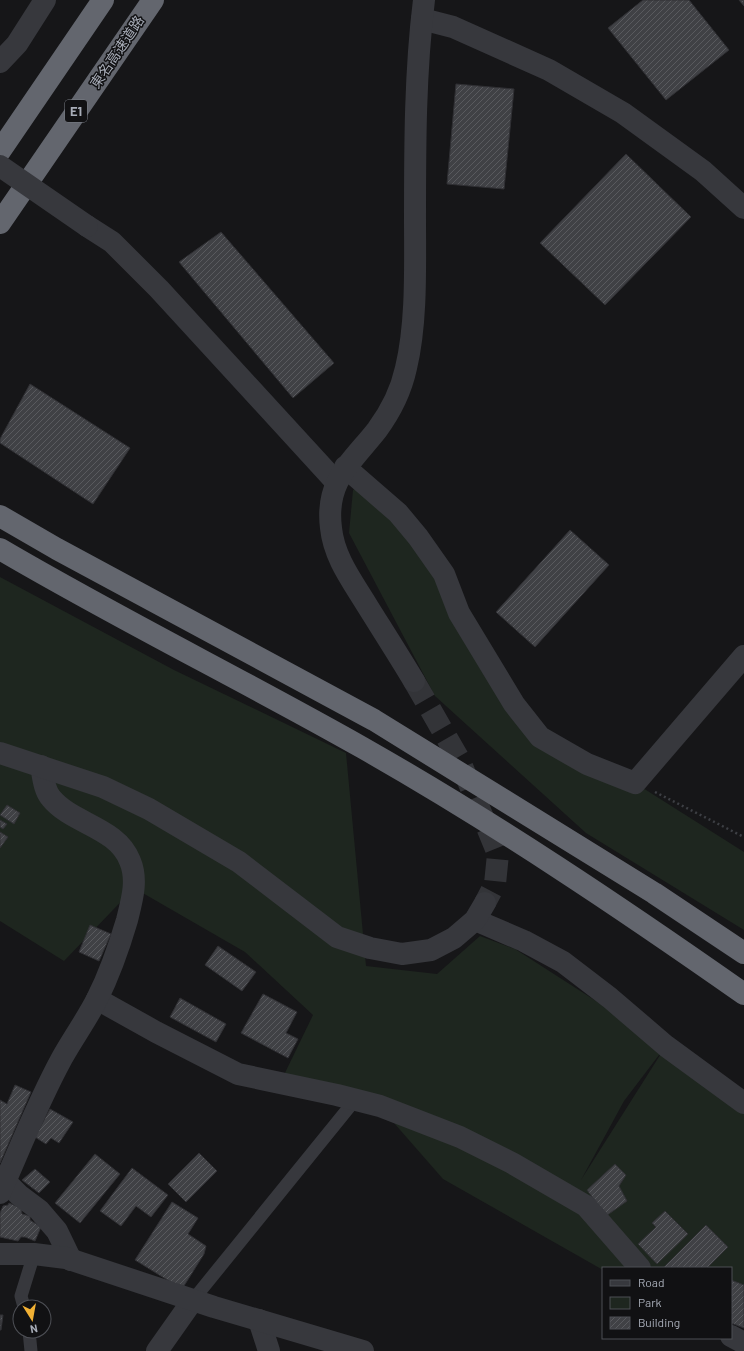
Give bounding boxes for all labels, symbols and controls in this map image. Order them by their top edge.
street label: 東名高速道路 [86,12,147,91]
road number: E1 [65,100,87,122]
legend [602,1267,732,1339]
text: Road [638,1275,665,1289]
text: Park [638,1295,662,1309]
north arrow [12,1299,52,1339]
text: Building [638,1315,680,1329]
text: N [29,1322,39,1336]

